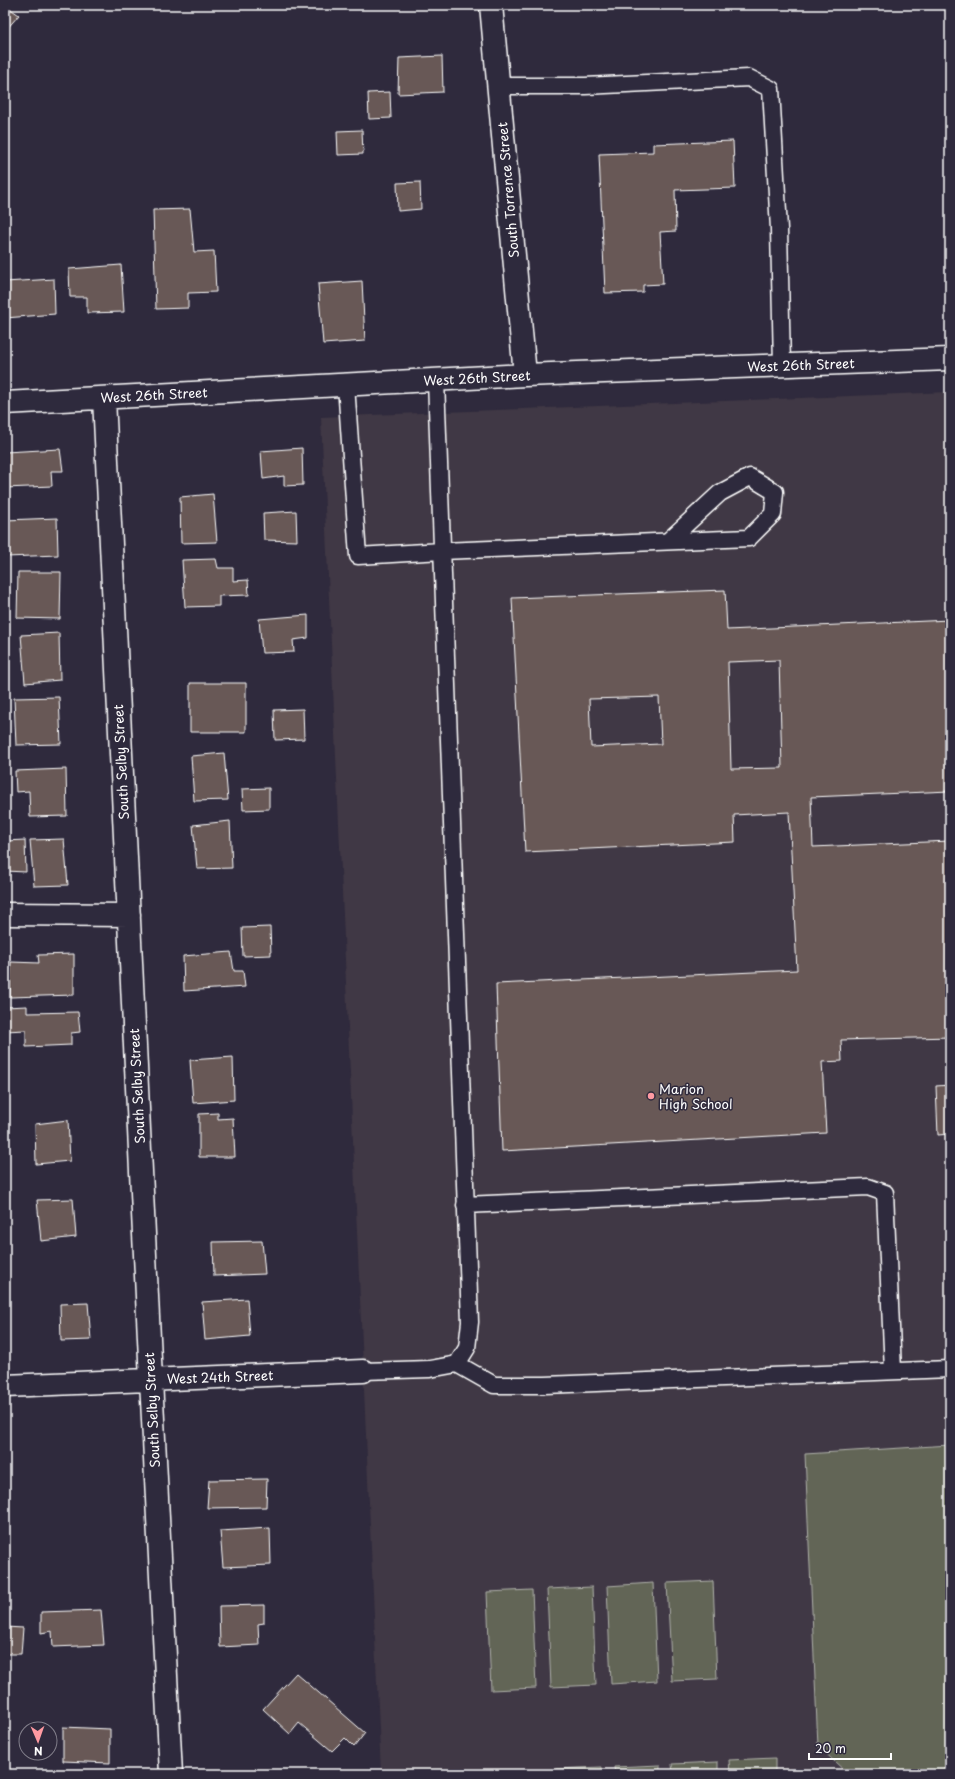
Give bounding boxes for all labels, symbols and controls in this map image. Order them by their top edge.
street label: South Torrence Street [492,121,523,259]
street label: West 26th Street [747,353,855,376]
street label: West 26th Street [423,365,531,390]
street label: West 26th Street [100,382,208,407]
street label: South Selby Street [108,704,133,820]
street label: South Selby Street [124,1028,149,1144]
place label: Marion High School [659,1079,732,1113]
marker: Marion High School [646,1091,656,1101]
street label: South Selby Street [139,1352,164,1468]
street label: West 24th Street [166,1365,274,1388]
north arrow [18,1721,58,1761]
scale bar [809,1735,891,1761]
text: 20 m [815,1739,846,1757]
text: N [33,1743,43,1760]

